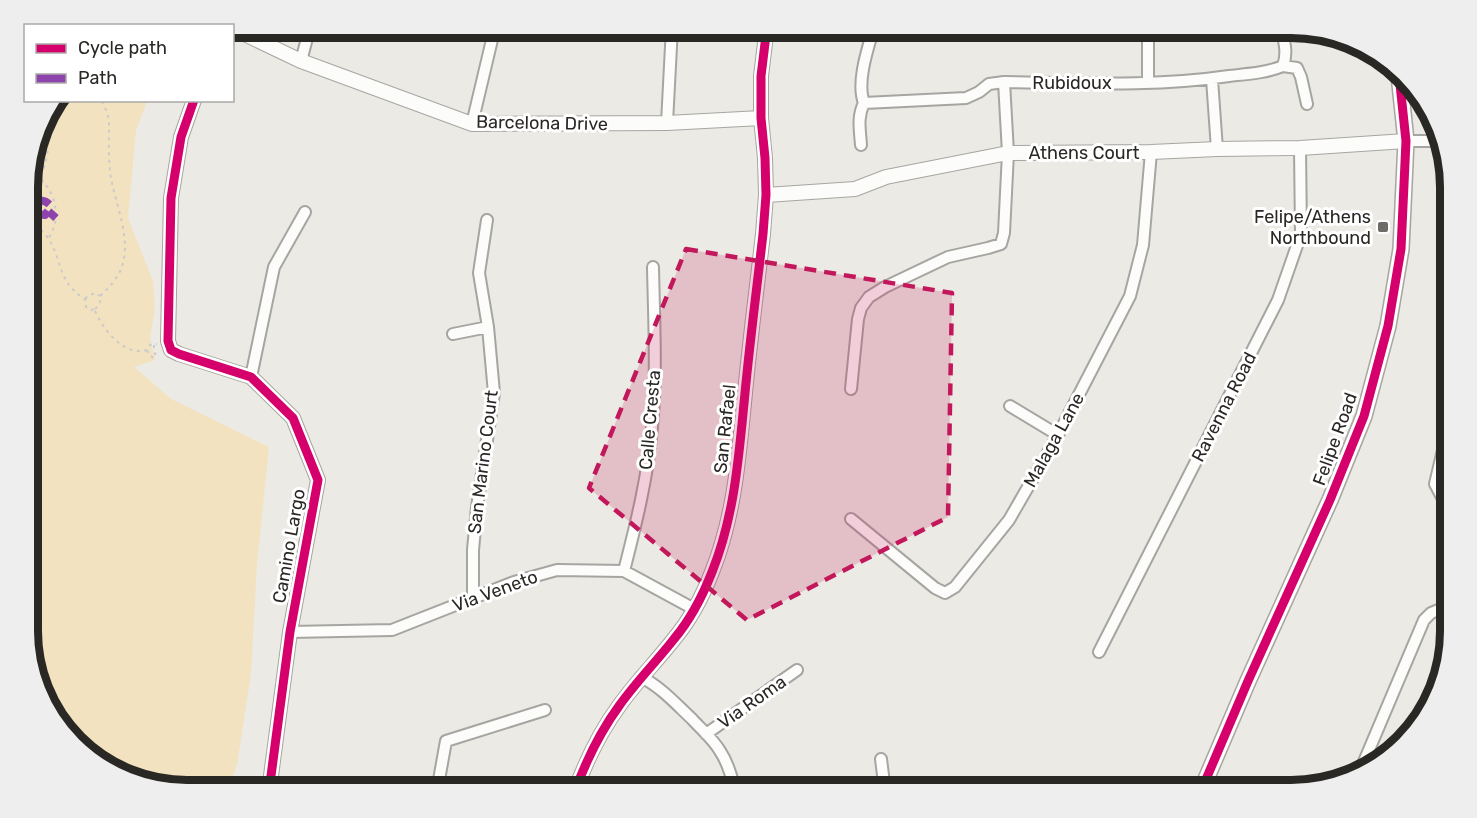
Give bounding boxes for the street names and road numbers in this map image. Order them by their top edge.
street label: Rubidoux [1032,72,1112,94]
street label: Barcelona Drive [476,111,608,135]
street label: Athens Court [1028,142,1140,164]
street label: Ravenna Road [1187,349,1261,465]
street label: Calle Cresta [635,369,665,471]
street label: San Rafael [709,383,741,475]
street label: San Marino Court [463,389,503,535]
street label: Malaga Lane [1019,389,1089,491]
street label: Felipe Road [1308,390,1362,488]
street label: Camino Largo [268,487,310,605]
street label: Via Veneto [449,565,541,617]
street label: Via Roma [714,671,790,733]

